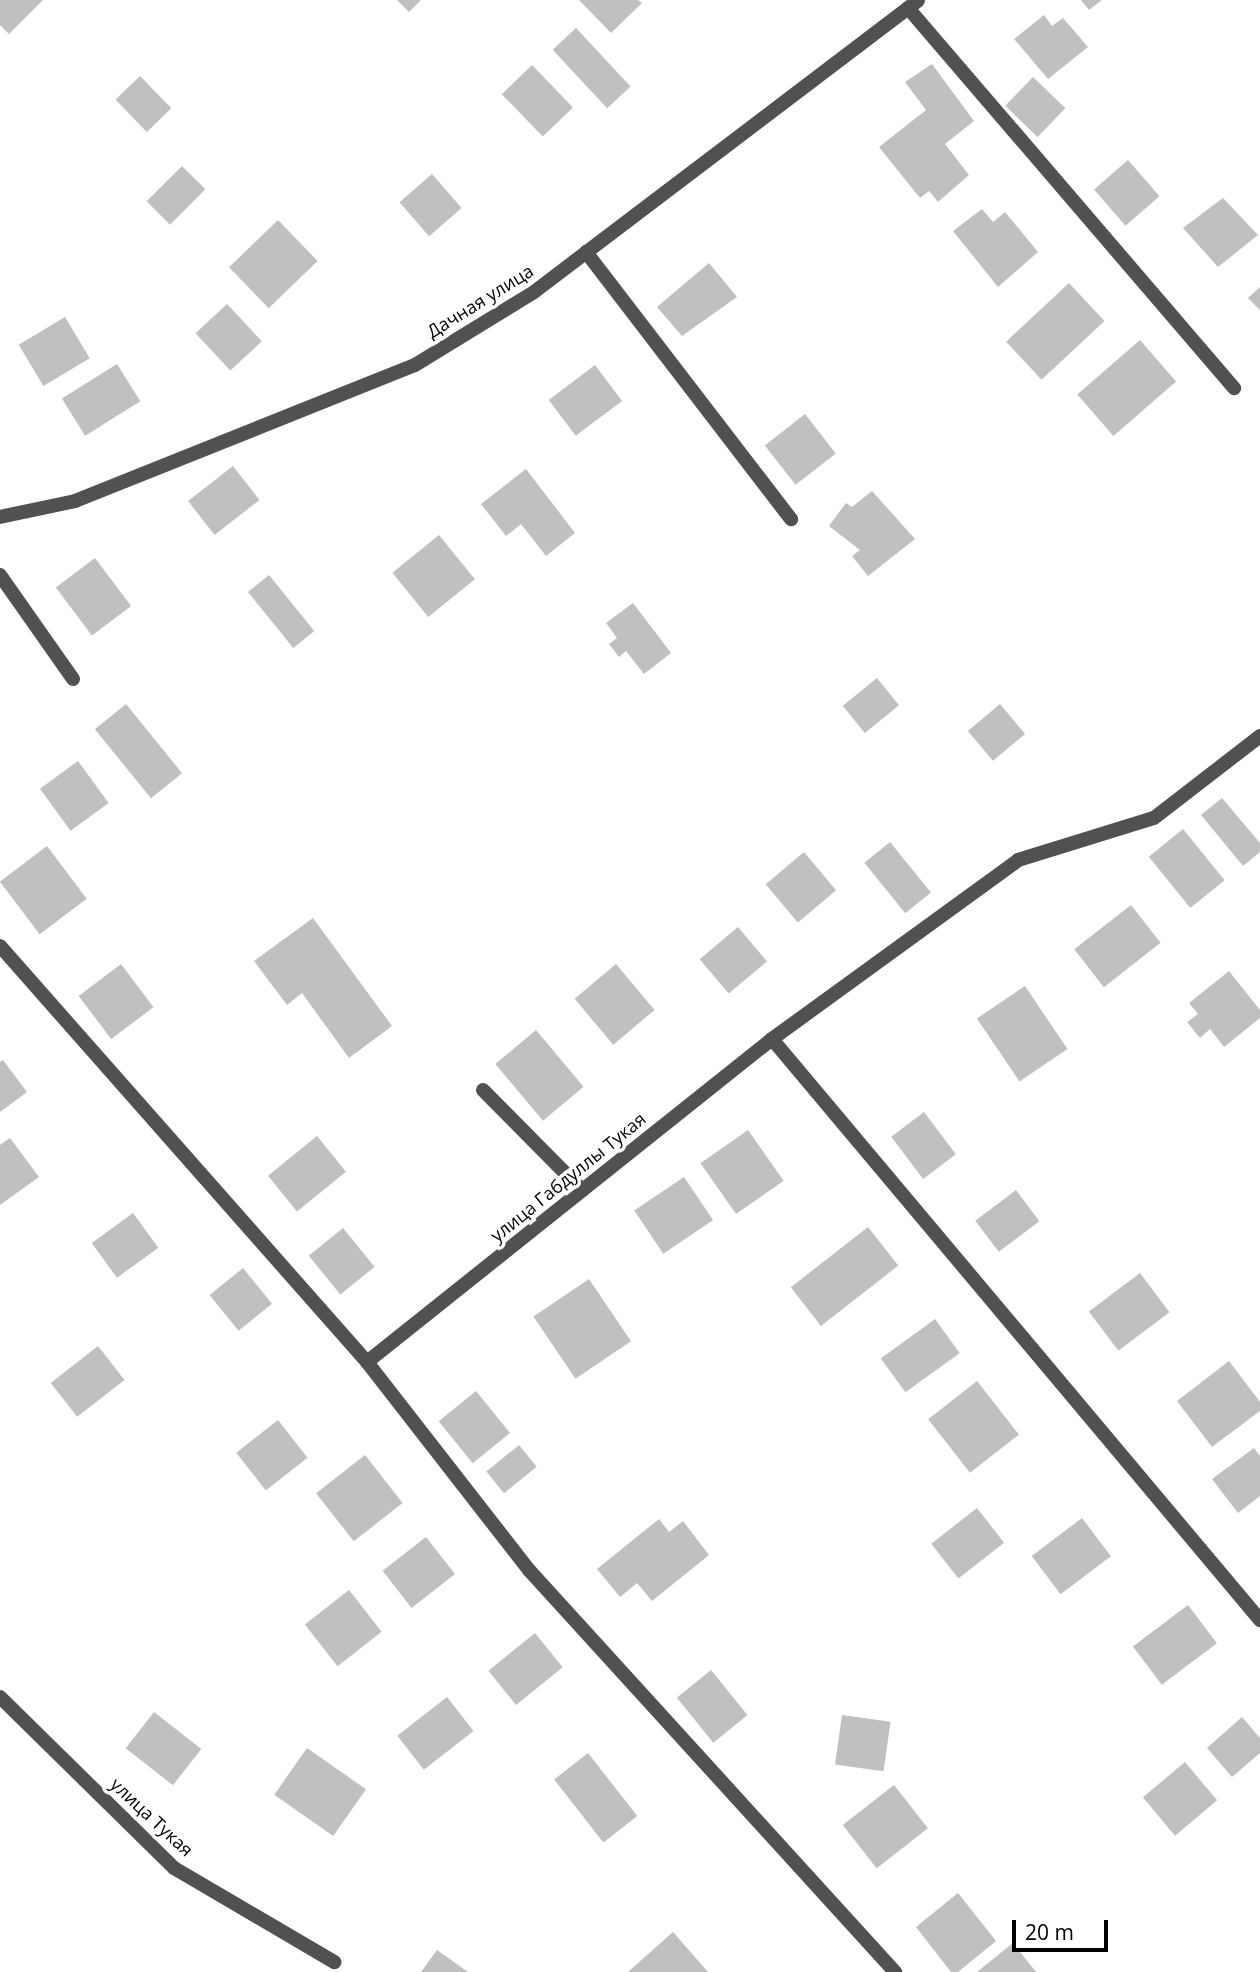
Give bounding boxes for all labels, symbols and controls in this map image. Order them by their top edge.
street label: Дачная улица [423,260,537,342]
street label: улица Габдуллы Тукая [486,1108,650,1246]
street label: улица Тукая [106,1773,198,1861]
scale bar [1015,1906,1111,1950]
text: 20 m [1025,1918,1074,1946]

